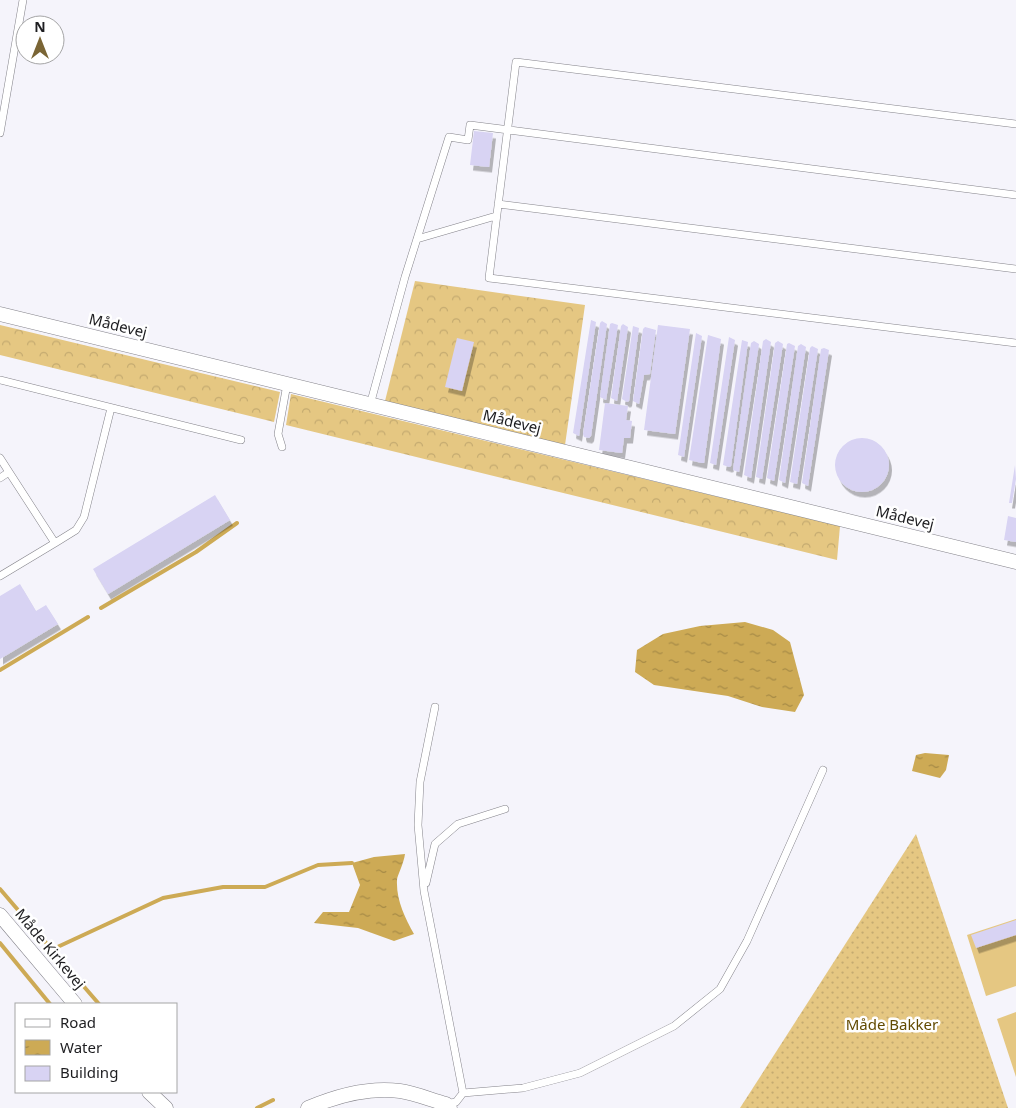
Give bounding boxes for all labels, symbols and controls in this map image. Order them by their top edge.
north arrow [15,15,65,65]
text: N [34,17,46,36]
street label: Mådevej [87,308,149,342]
street label: Mådevej [481,404,543,438]
street label: Mådevej [874,500,936,534]
street label: Måde Kirkevej [11,904,90,993]
legend [15,1003,178,1093]
text: Road [60,1012,96,1032]
park label: Måde Bakker [846,1014,938,1034]
text: Water [60,1037,102,1057]
text: Building [60,1062,118,1082]

